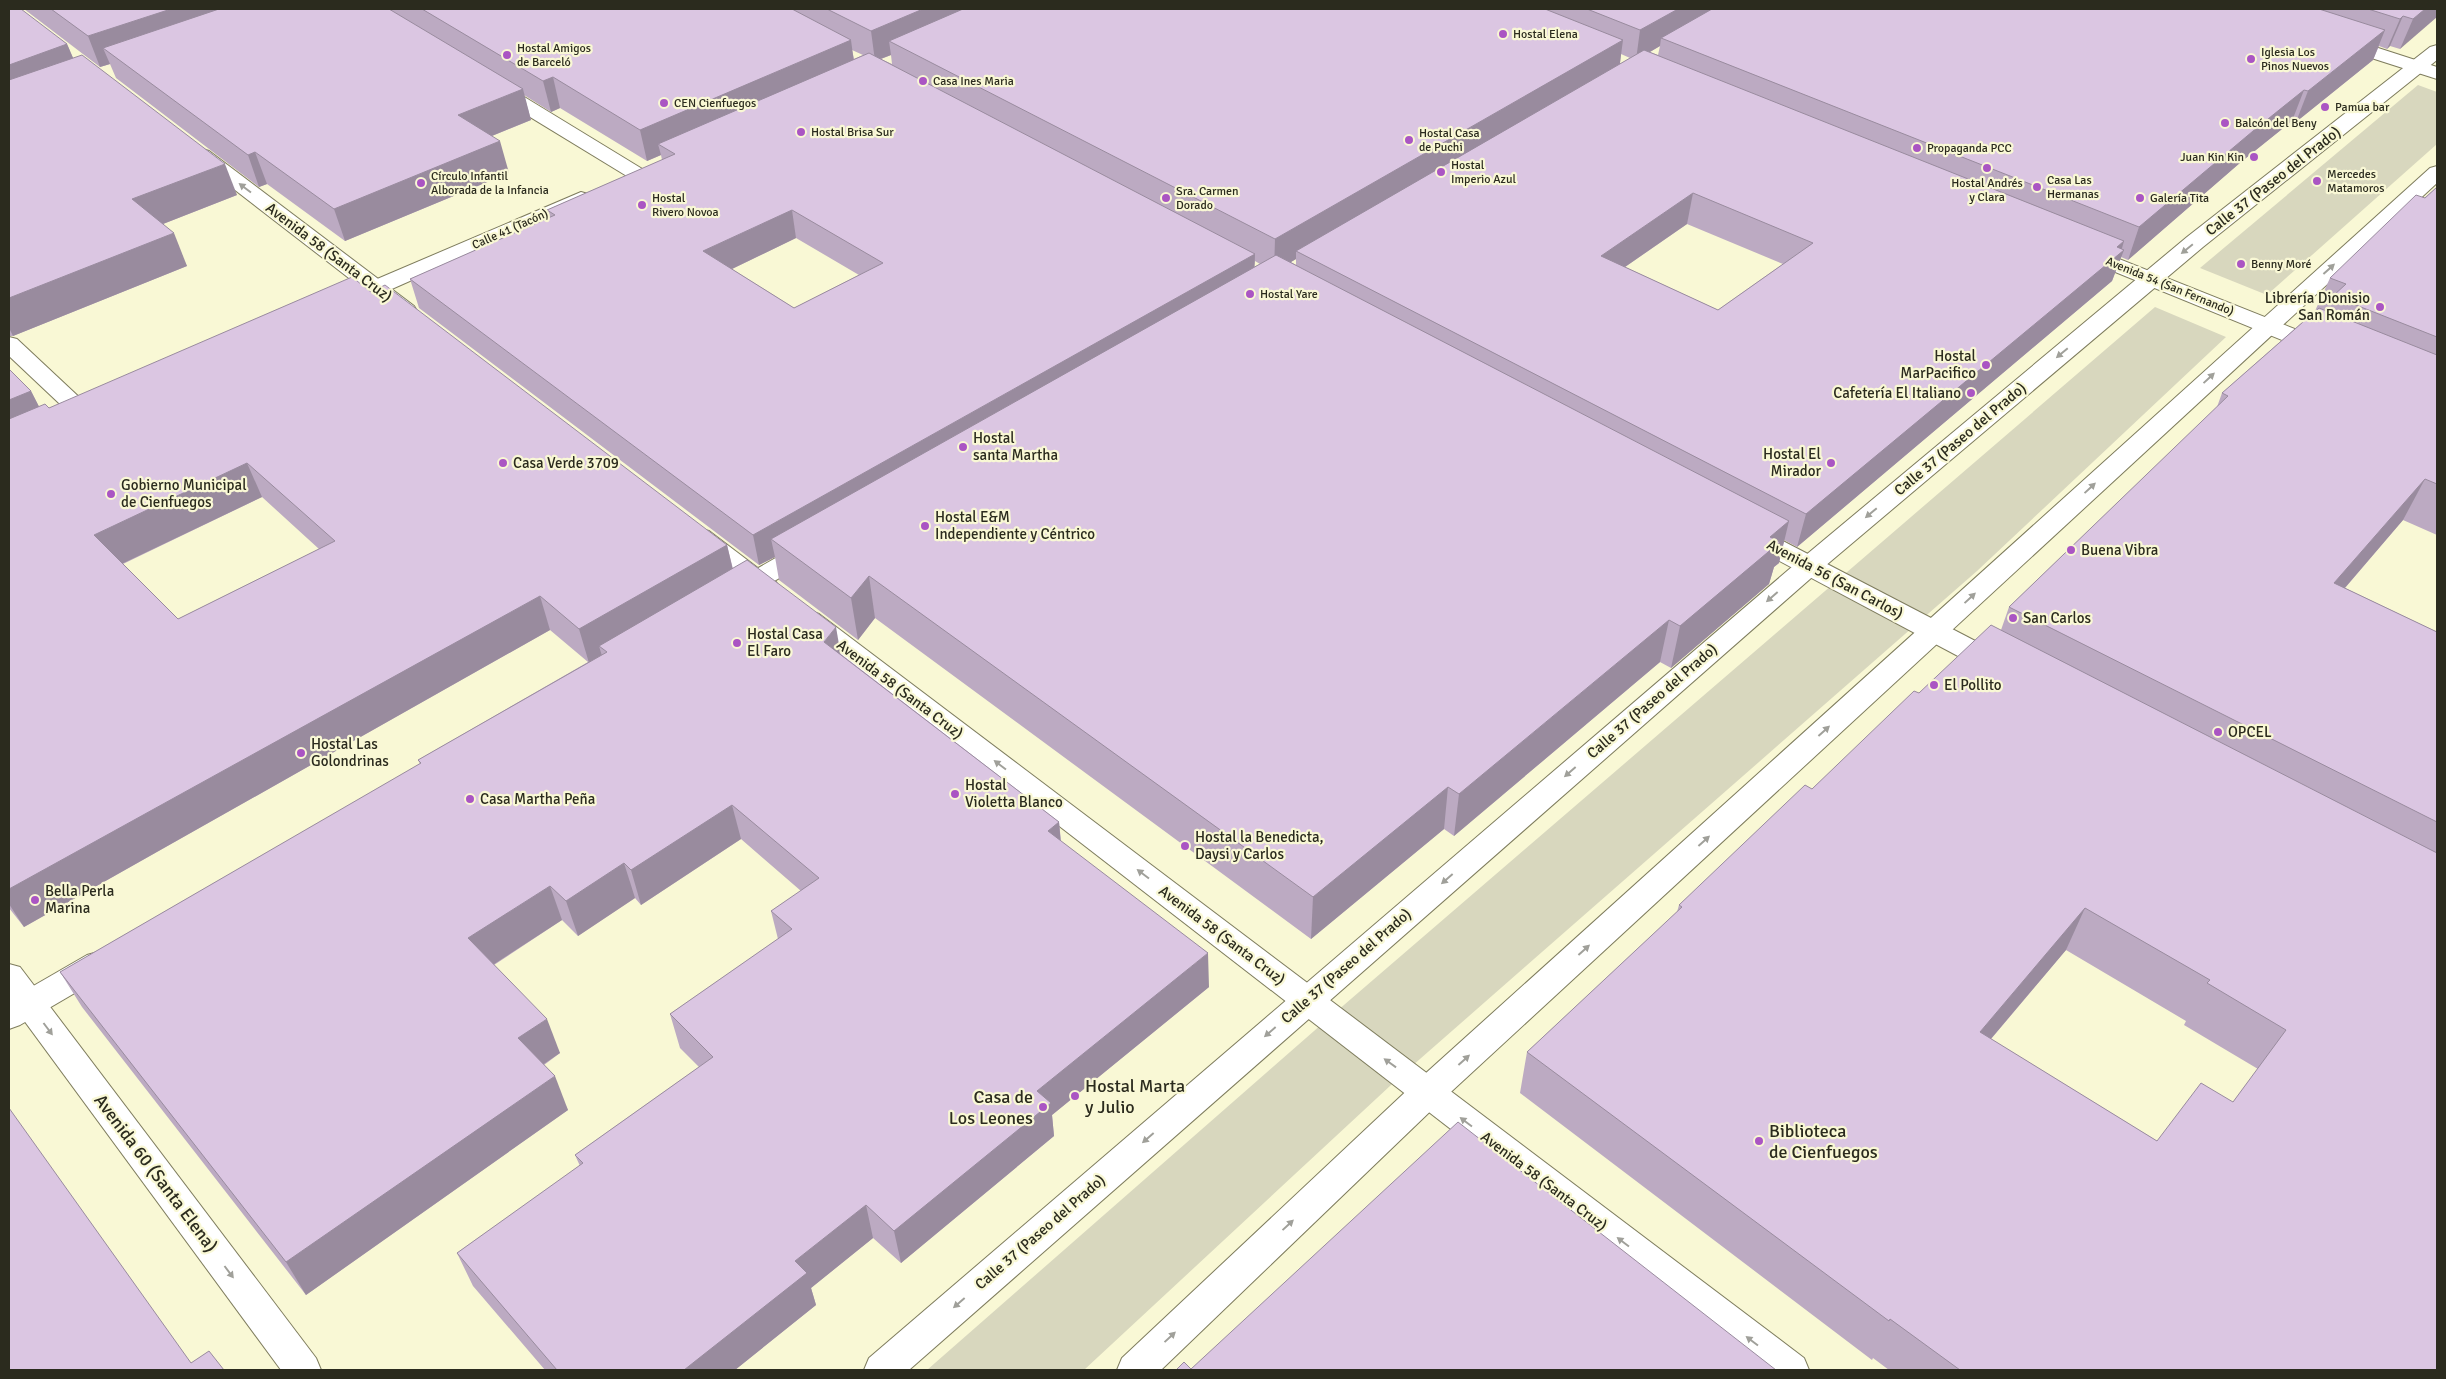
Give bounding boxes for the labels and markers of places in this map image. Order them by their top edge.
place label: Hostal Elena [1513,27,1578,42]
marker: Hostal Elena [1497,28,1509,40]
place label: Hostal Amigos de Barceló [517,41,591,70]
place label: Iglesia Los Pinos Nuevos [2261,45,2329,74]
marker: Hostal Amigos de Barceló [501,49,513,61]
marker: Iglesia Los Pinos Nuevos [2245,53,2257,65]
place label: Casa Ines Maria [933,74,1014,89]
marker: Casa Ines Maria [917,75,929,87]
place label: CEN Cienfuegos [674,96,756,111]
marker: CEN Cienfuegos [658,97,670,109]
place label: Pamua bar [2335,100,2390,115]
marker: Pamua bar [2319,101,2331,113]
place label: Balcón del Beny [2235,116,2317,131]
marker: Balcón del Beny [2219,117,2231,129]
place label: Hostal Brisa Sur [811,125,894,140]
marker: Hostal Brisa Sur [795,126,807,138]
place label: Hostal Casa de Puchi [1419,126,1480,155]
marker: Hostal Casa de Puchi [1403,134,1415,146]
place label: Propaganda PCC [1927,141,2012,156]
marker: Propaganda PCC [1911,142,1923,154]
place label: Juan Kin Kin [2180,150,2244,165]
marker: Juan Kin Kin [2248,151,2260,163]
place label: Hostal Imperio Azul [1451,158,1516,187]
marker: Hostal Andrés y Clara [1981,162,1993,174]
marker: Hostal Imperio Azul [1435,166,1447,178]
place label: Mercedes Matamoros [2327,167,2384,196]
place label: Círculo Infantil Alborada de la Infancia [431,169,549,198]
place label: Casa Las Hermanas [2047,173,2099,202]
marker: Mercedes Matamoros [2311,175,2323,187]
place label: Hostal Andrés y Clara [1951,176,2023,205]
marker: Círculo Infantil Alborada de la Infancia [415,177,427,189]
marker: Casa Las Hermanas [2031,181,2043,193]
place label: Sra. Carmen Dorado [1176,184,1239,213]
place label: Hostal Rivero Novoa [652,191,719,220]
place label: Galería Tita [2150,191,2209,206]
marker: Sra. Carmen Dorado [1160,192,1172,204]
marker: Galería Tita [2134,192,2146,204]
marker: Hostal Rivero Novoa [636,199,648,211]
place label: Benny Moré [2251,257,2312,272]
marker: Benny Moré [2235,258,2247,270]
place label: Hostal Yare [1260,287,1318,302]
marker: Hostal Yare [1244,288,1256,300]
place label: Librería Dionisio San Román [2265,289,2370,324]
marker: Librería Dionisio San Román [2374,301,2386,313]
place label: Hostal MarPacifico [1900,347,1976,382]
marker: Hostal MarPacifico [1980,359,1992,371]
place label: Cafetería El Italiano [1833,384,1961,402]
marker: Cafetería El Italiano [1965,387,1977,399]
place label: Hostal santa Martha [973,429,1058,464]
marker: Hostal santa Martha [957,441,969,453]
place label: Hostal El Mirador [1763,445,1821,480]
place label: Casa Verde 3709 [513,454,619,472]
marker: Casa Verde 3709 [497,457,509,469]
marker: Hostal El Mirador [1825,457,1837,469]
place label: Gobierno Municipal de Cienfuegos [121,476,247,511]
marker: Gobierno Municipal de Cienfuegos [105,488,117,500]
place label: Hostal E&M Independiente y Céntrico [935,508,1095,543]
marker: Hostal E&M Independiente y Céntrico [919,520,931,532]
place label: Buena Vibra [2081,541,2158,559]
marker: Buena Vibra [2065,544,2077,556]
place label: San Carlos [2023,609,2092,627]
marker: San Carlos [2007,612,2019,624]
place label: Hostal Casa El Faro [747,625,823,660]
marker: Hostal Casa El Faro [731,637,743,649]
place label: El Pollito [1944,676,2002,694]
marker: El Pollito [1928,679,1940,691]
place label: OPCEL [2228,723,2272,741]
marker: OPCEL [2212,726,2224,738]
place label: Hostal Las Golondrinas [311,735,389,770]
marker: Hostal Las Golondrinas [295,747,307,759]
place label: Hostal Violetta Blanco [965,776,1063,811]
marker: Hostal Violetta Blanco [949,788,961,800]
place label: Casa Martha Peña [480,790,595,808]
marker: Casa Martha Peña [464,793,476,805]
place label: Hostal la Benedicta, Daysi y Carlos [1195,828,1324,863]
marker: Hostal la Benedicta, Daysi y Carlos [1179,840,1191,852]
place label: Bella Perla Marina [45,882,114,917]
marker: Bella Perla Marina [29,894,41,906]
place label: Hostal Marta y Julio [1085,1075,1185,1118]
place label: Casa de Los Leones [949,1086,1033,1129]
marker: Hostal Marta y Julio [1069,1090,1081,1102]
marker: Casa de Los Leones [1037,1101,1049,1113]
place label: Biblioteca de Cienfuegos [1769,1120,1878,1163]
marker: Biblioteca de Cienfuegos [1753,1135,1765,1147]

